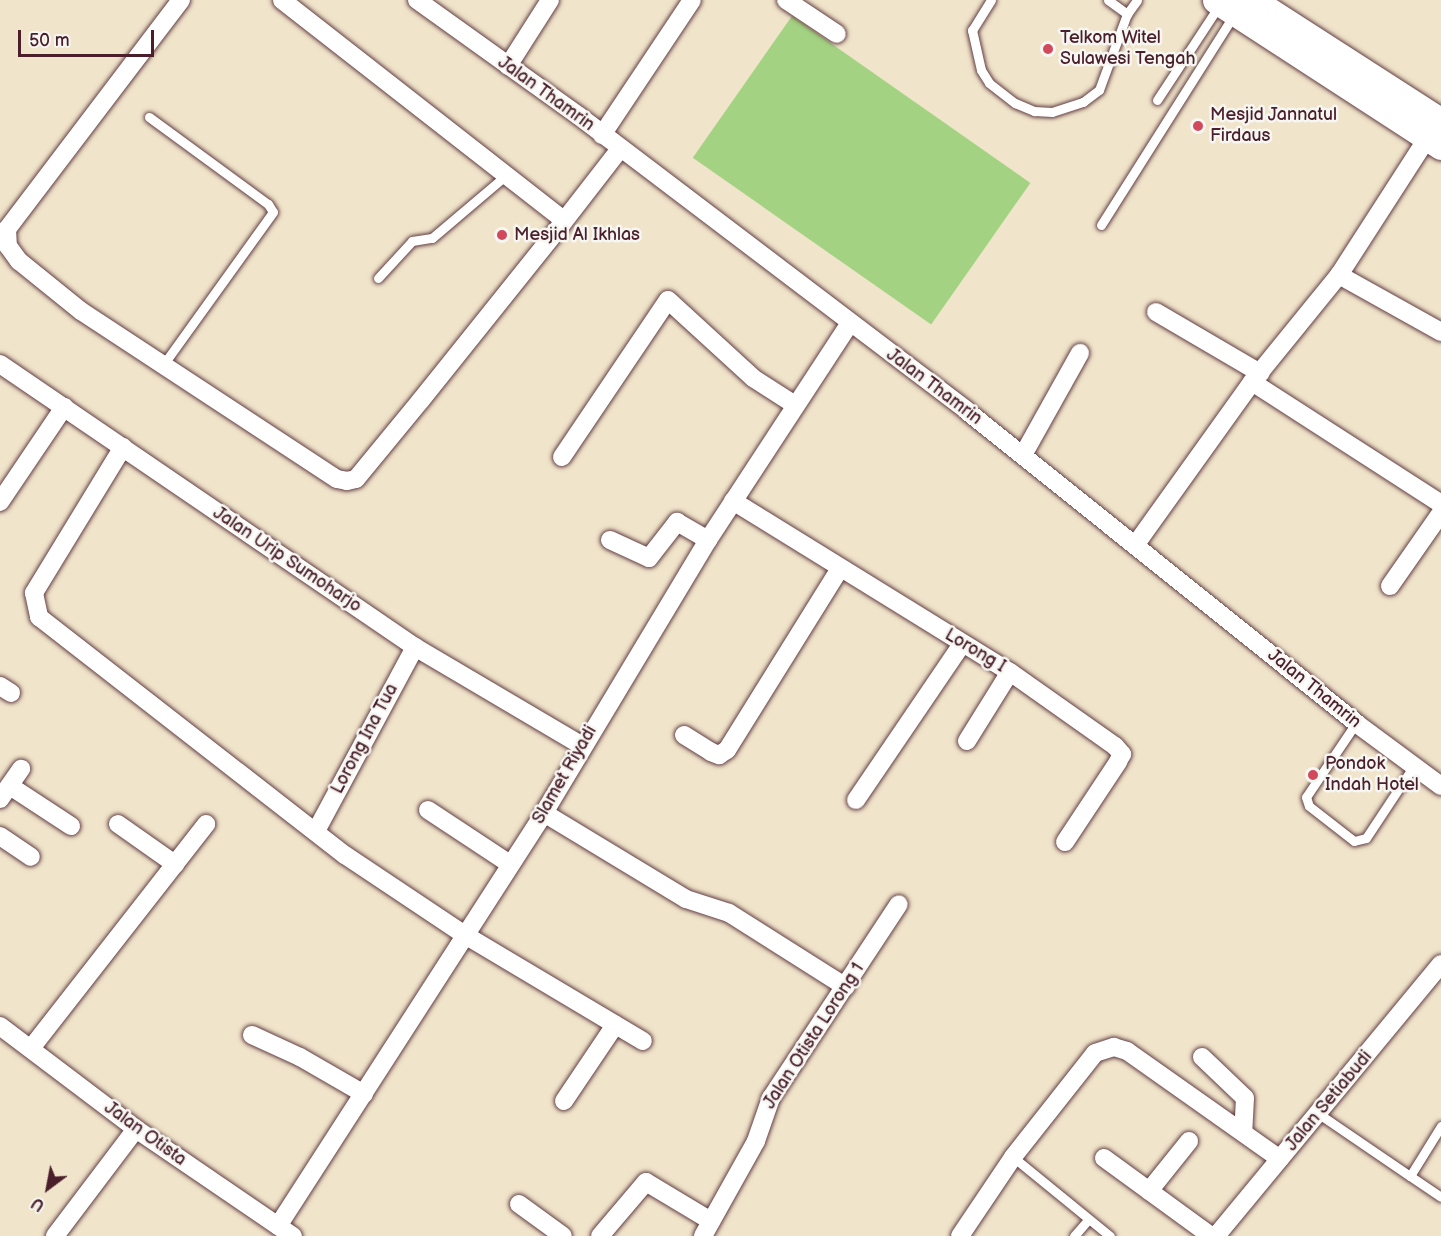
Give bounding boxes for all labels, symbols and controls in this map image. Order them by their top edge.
scale bar [21,18,158,56]
place label: Telkom Witel Sulawesi Tengah [1060,28,1196,70]
text: 50 m [29,30,70,51]
marker: Telkom Witel Sulawesi Tengah [1041,42,1055,56]
street label: Jalan Thamrin [493,52,599,136]
place label: Mesjid Jannatul Firdaus [1210,105,1338,148]
marker: Mesjid Jannatul Firdaus [1191,119,1205,133]
place label: Mesjid Al Ikhlas [514,224,640,246]
marker: Mesjid Al Ikhlas [495,228,509,242]
street label: Jalan Thamrin [882,344,986,430]
street label: Jalan Urip Sumoharjo [209,502,365,618]
street label: Lorong I [941,624,1009,678]
street label: Jalan Thamrin [1263,645,1365,733]
street label: Lorong Ina Tua [327,680,403,798]
street label: Slamet Riyadi [528,722,602,828]
place label: Pondok Indah Hotel [1325,754,1419,796]
marker: Pondok Indah Hotel [1306,768,1320,782]
street label: Jalan Otista Lorong 1 [759,959,869,1113]
street label: Jalan Setiabudi [1281,1046,1377,1156]
street label: Jalan Otista [100,1097,190,1171]
north arrow [18,1158,78,1218]
text: U [28,1193,48,1215]

